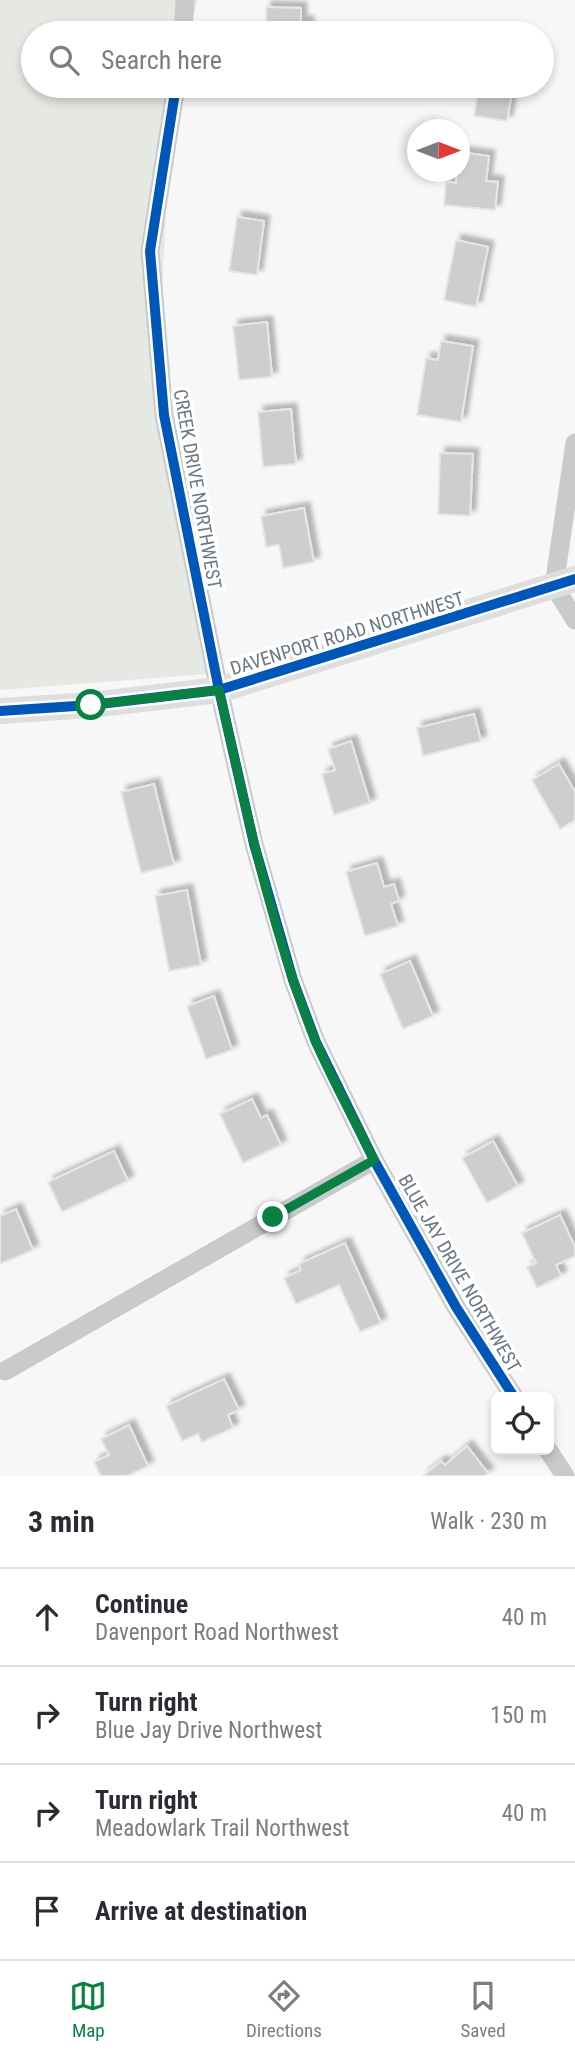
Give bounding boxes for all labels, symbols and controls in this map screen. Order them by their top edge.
search box [21,21,554,98]
icon: search [45,41,83,79]
text: Search here [101,45,222,75]
north arrow [407,119,470,182]
street label: CREEK DRIVE NORTHWEST [169,387,226,591]
street label: DAVENPORT ROAD NORTHWEST [228,587,467,680]
route start [75,689,106,720]
street label: BLUE JAY DRIVE NORTHWEST [393,1170,526,1376]
route end [257,1201,288,1232]
map controls [491,1392,554,1455]
button: locate [491,1392,554,1455]
text: 3 min [28,1504,95,1539]
text: Walk · 230 m [430,1508,547,1535]
text: Continue [95,1589,188,1619]
icon: ahead [28,1598,66,1636]
text: 40 m [502,1604,547,1631]
text: Davenport Road Northwest [95,1619,339,1646]
text: Turn right [95,1687,197,1717]
icon: right [28,1696,66,1734]
text: 150 m [490,1702,547,1729]
text: Blue Jay Drive Northwest [95,1717,322,1744]
text: Turn right [95,1785,197,1815]
icon: right [28,1794,66,1832]
text: 40 m [502,1800,547,1827]
text: Meadowlark Trail Northwest [95,1815,349,1842]
icon: arrive [28,1892,66,1930]
text: Arrive at destination [95,1896,307,1926]
tab: Map [69,1977,107,2042]
tab: Directions [246,1977,322,2042]
tab: Saved [460,1977,506,2042]

